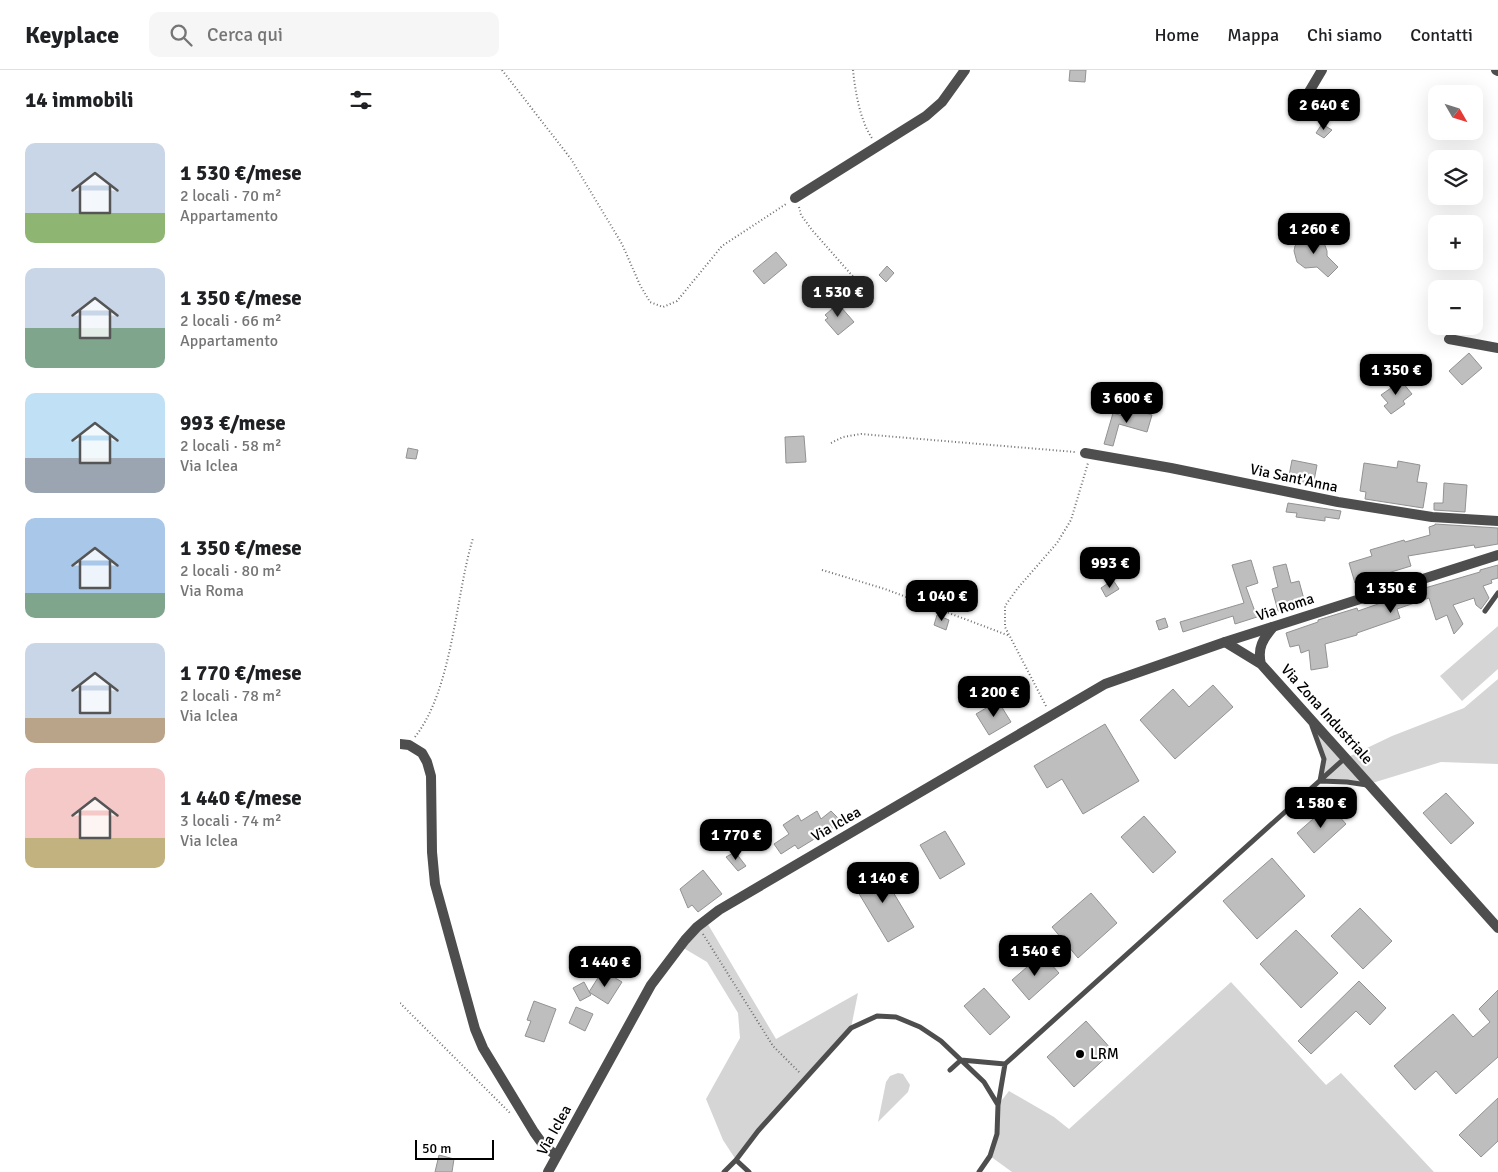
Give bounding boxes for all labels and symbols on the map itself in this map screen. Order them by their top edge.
north arrow [1428,85,1482,140]
pin: 2 640 € [1278,88,1370,131]
pin: 1 260 € [1268,212,1360,255]
pin: 1 530 € [792,276,884,318]
pin: 1 350 € [1350,354,1442,396]
pin: 3 600 € [1081,382,1173,424]
street label: Via Sant'Anna [1249,460,1339,496]
pin: 993 € [1075,546,1145,589]
pin: 1 350 € [1345,572,1437,614]
pin: 1 040 € [896,580,988,622]
street label: Via Roma [1254,589,1316,625]
street label: Via Zona Industriale [1277,660,1377,768]
pin: 1 200 € [948,676,1040,718]
pin: 1 580 € [1275,786,1367,829]
street label: Via Iclea [808,803,864,845]
pin: 1 770 € [690,818,782,861]
pin: 1 140 € [837,862,929,904]
pin: 1 540 € [989,934,1081,977]
pin: 1 440 € [559,946,651,988]
place label: LRM [1090,1045,1119,1063]
marker: LRM [1074,1048,1086,1060]
street label: Via Iclea [533,1102,575,1158]
scale bar [415,1137,494,1160]

